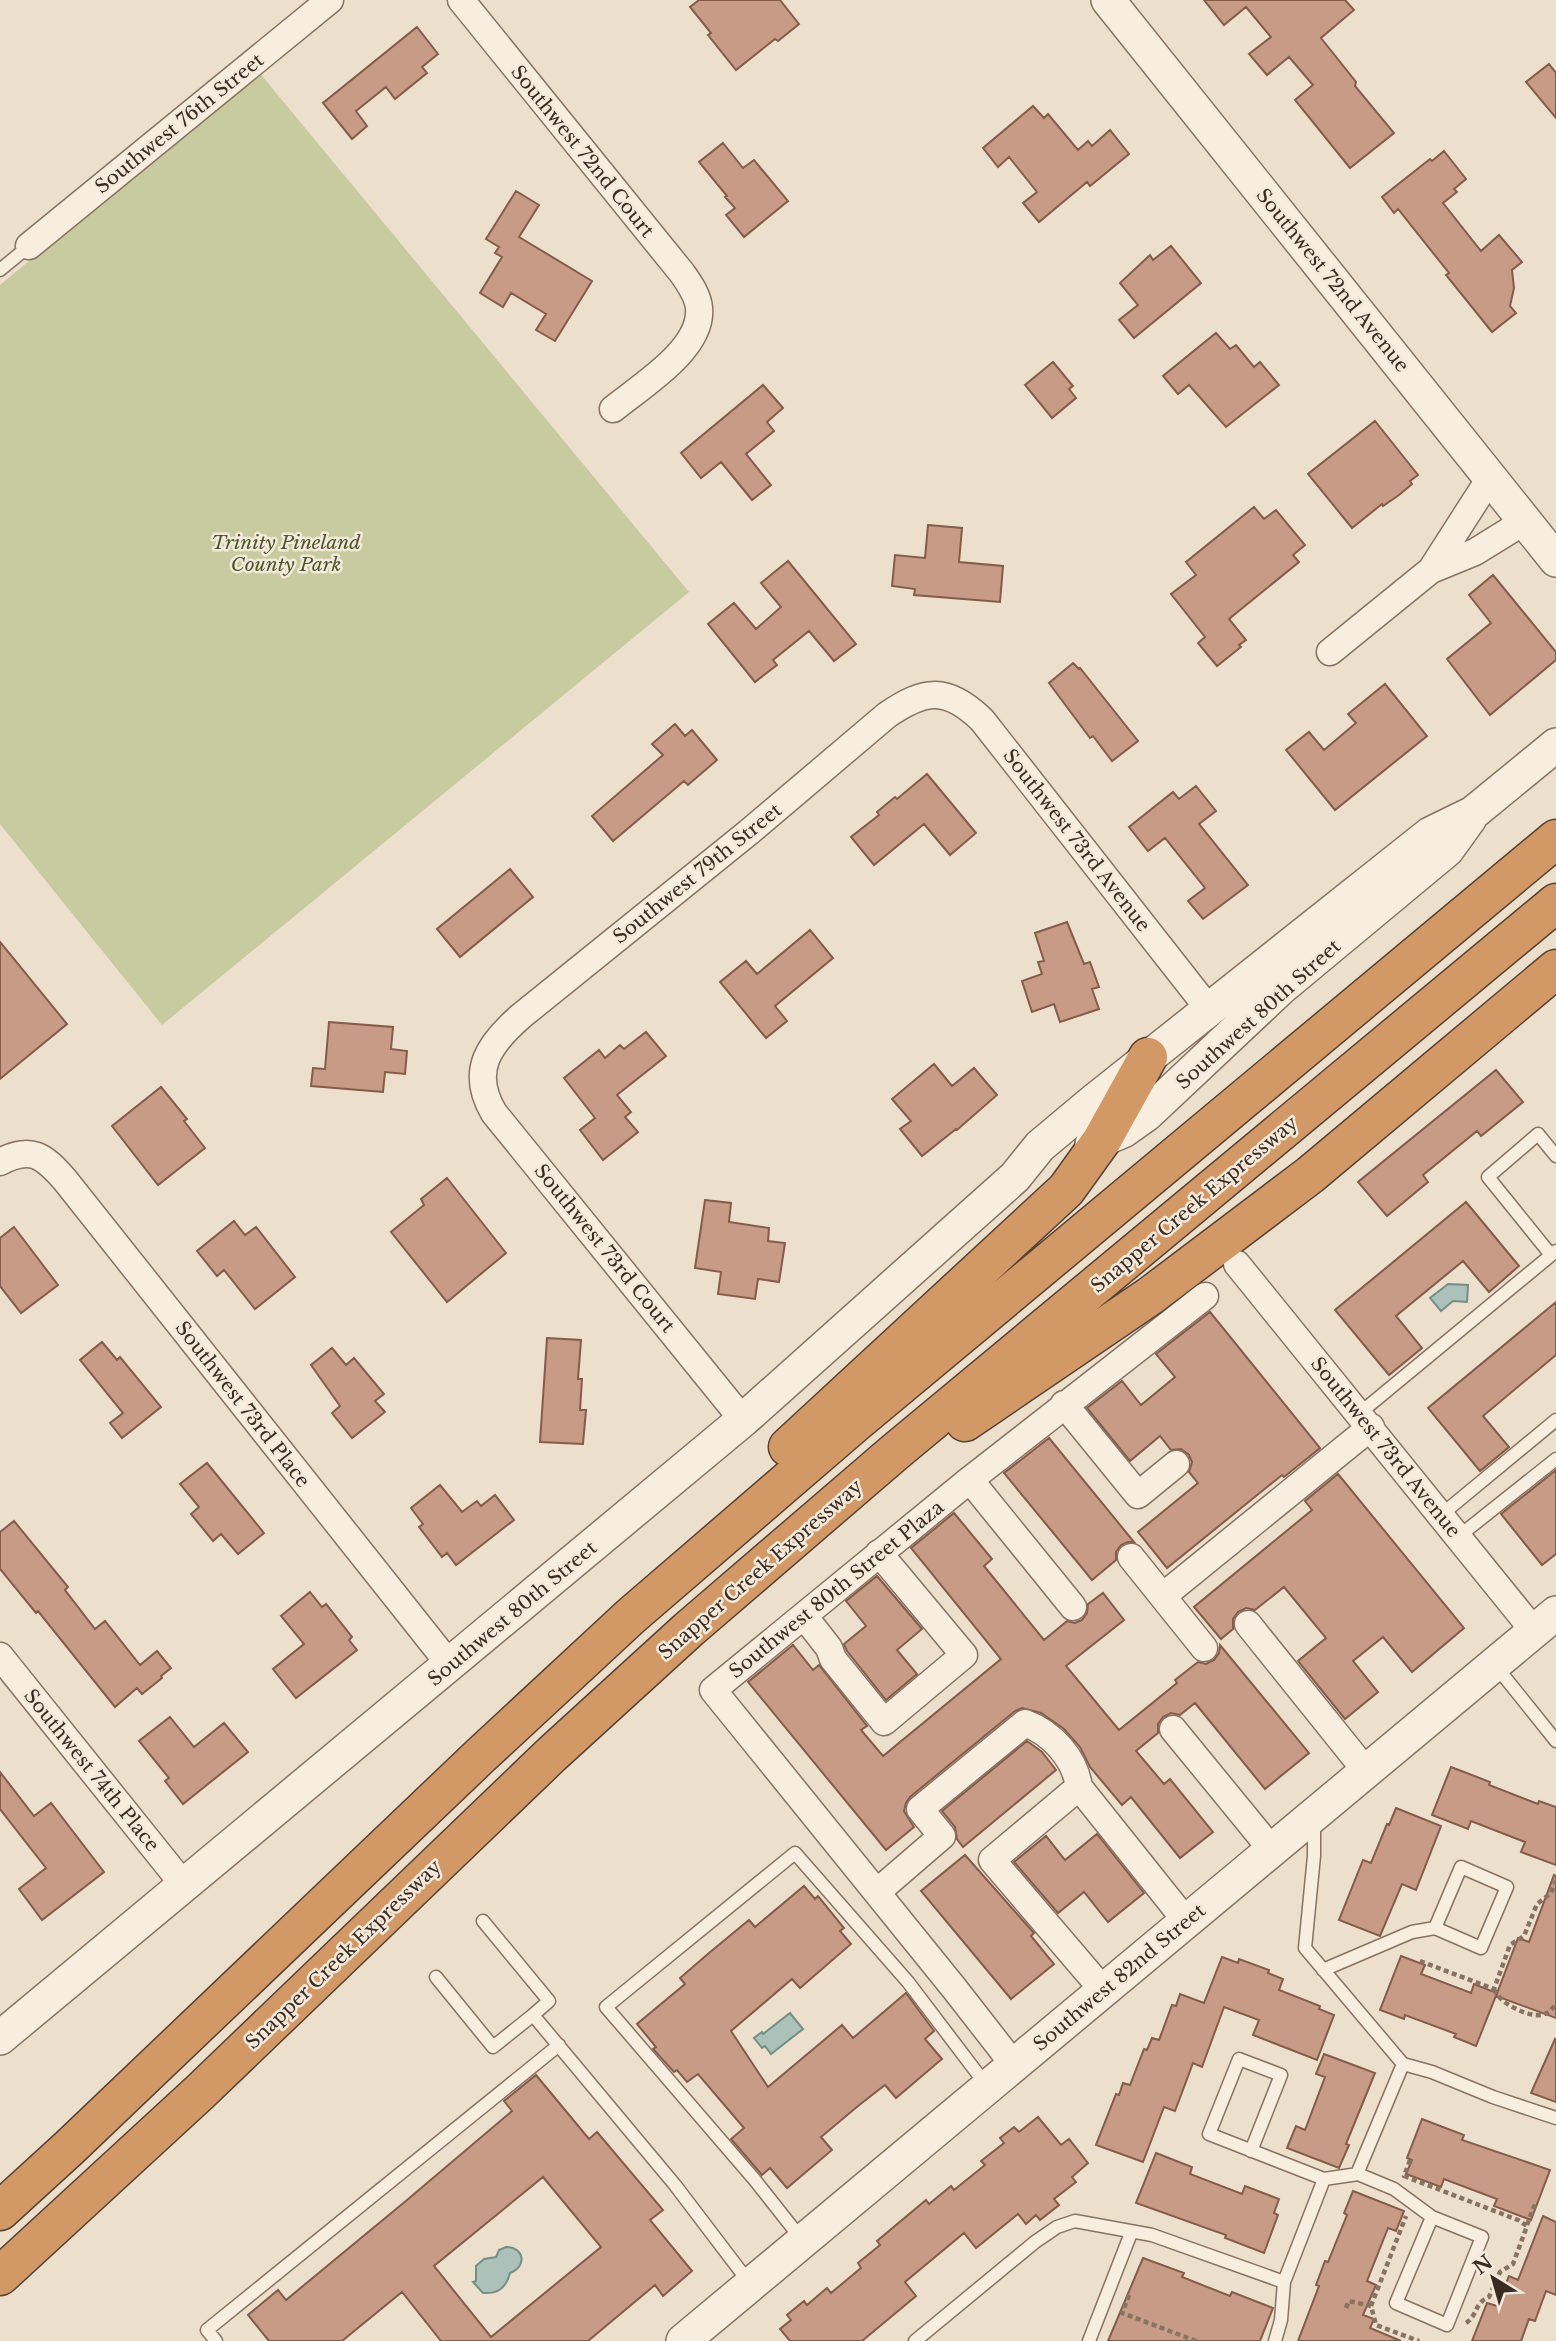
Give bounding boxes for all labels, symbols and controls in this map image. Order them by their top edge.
street label: Southwest 76th Street [91,48,269,198]
street label: Southwest 72nd Court [506,61,660,243]
street label: Southwest 72nd Avenue [1251,184,1414,377]
park label: Trinity Pineland County Park [211,531,361,576]
street label: Southwest 73rd Avenue [998,744,1155,936]
street label: Southwest 79th Street [609,798,787,948]
street label: Southwest 80th Street [1171,934,1346,1094]
street label: Snapper Creek Expressway [1086,1111,1302,1298]
street label: Southwest 73rd Court [529,1159,680,1338]
street label: Southwest 73rd Place [171,1317,315,1492]
street label: Southwest 73rd Avenue [1306,1353,1465,1542]
street label: Snapper Creek Expressway [654,1475,867,1664]
street label: Southwest 80th Street Plaza [724,1495,949,1683]
street label: Southwest 80th Street [423,1536,602,1691]
street label: Southwest 74th Place [19,1685,164,1856]
street label: Snapper Creek Expressway [241,1855,446,2054]
street label: Southwest 82nd Street [1029,1898,1210,2056]
north arrow [1458,2243,1528,2313]
text: N [1469,2250,1497,2279]

